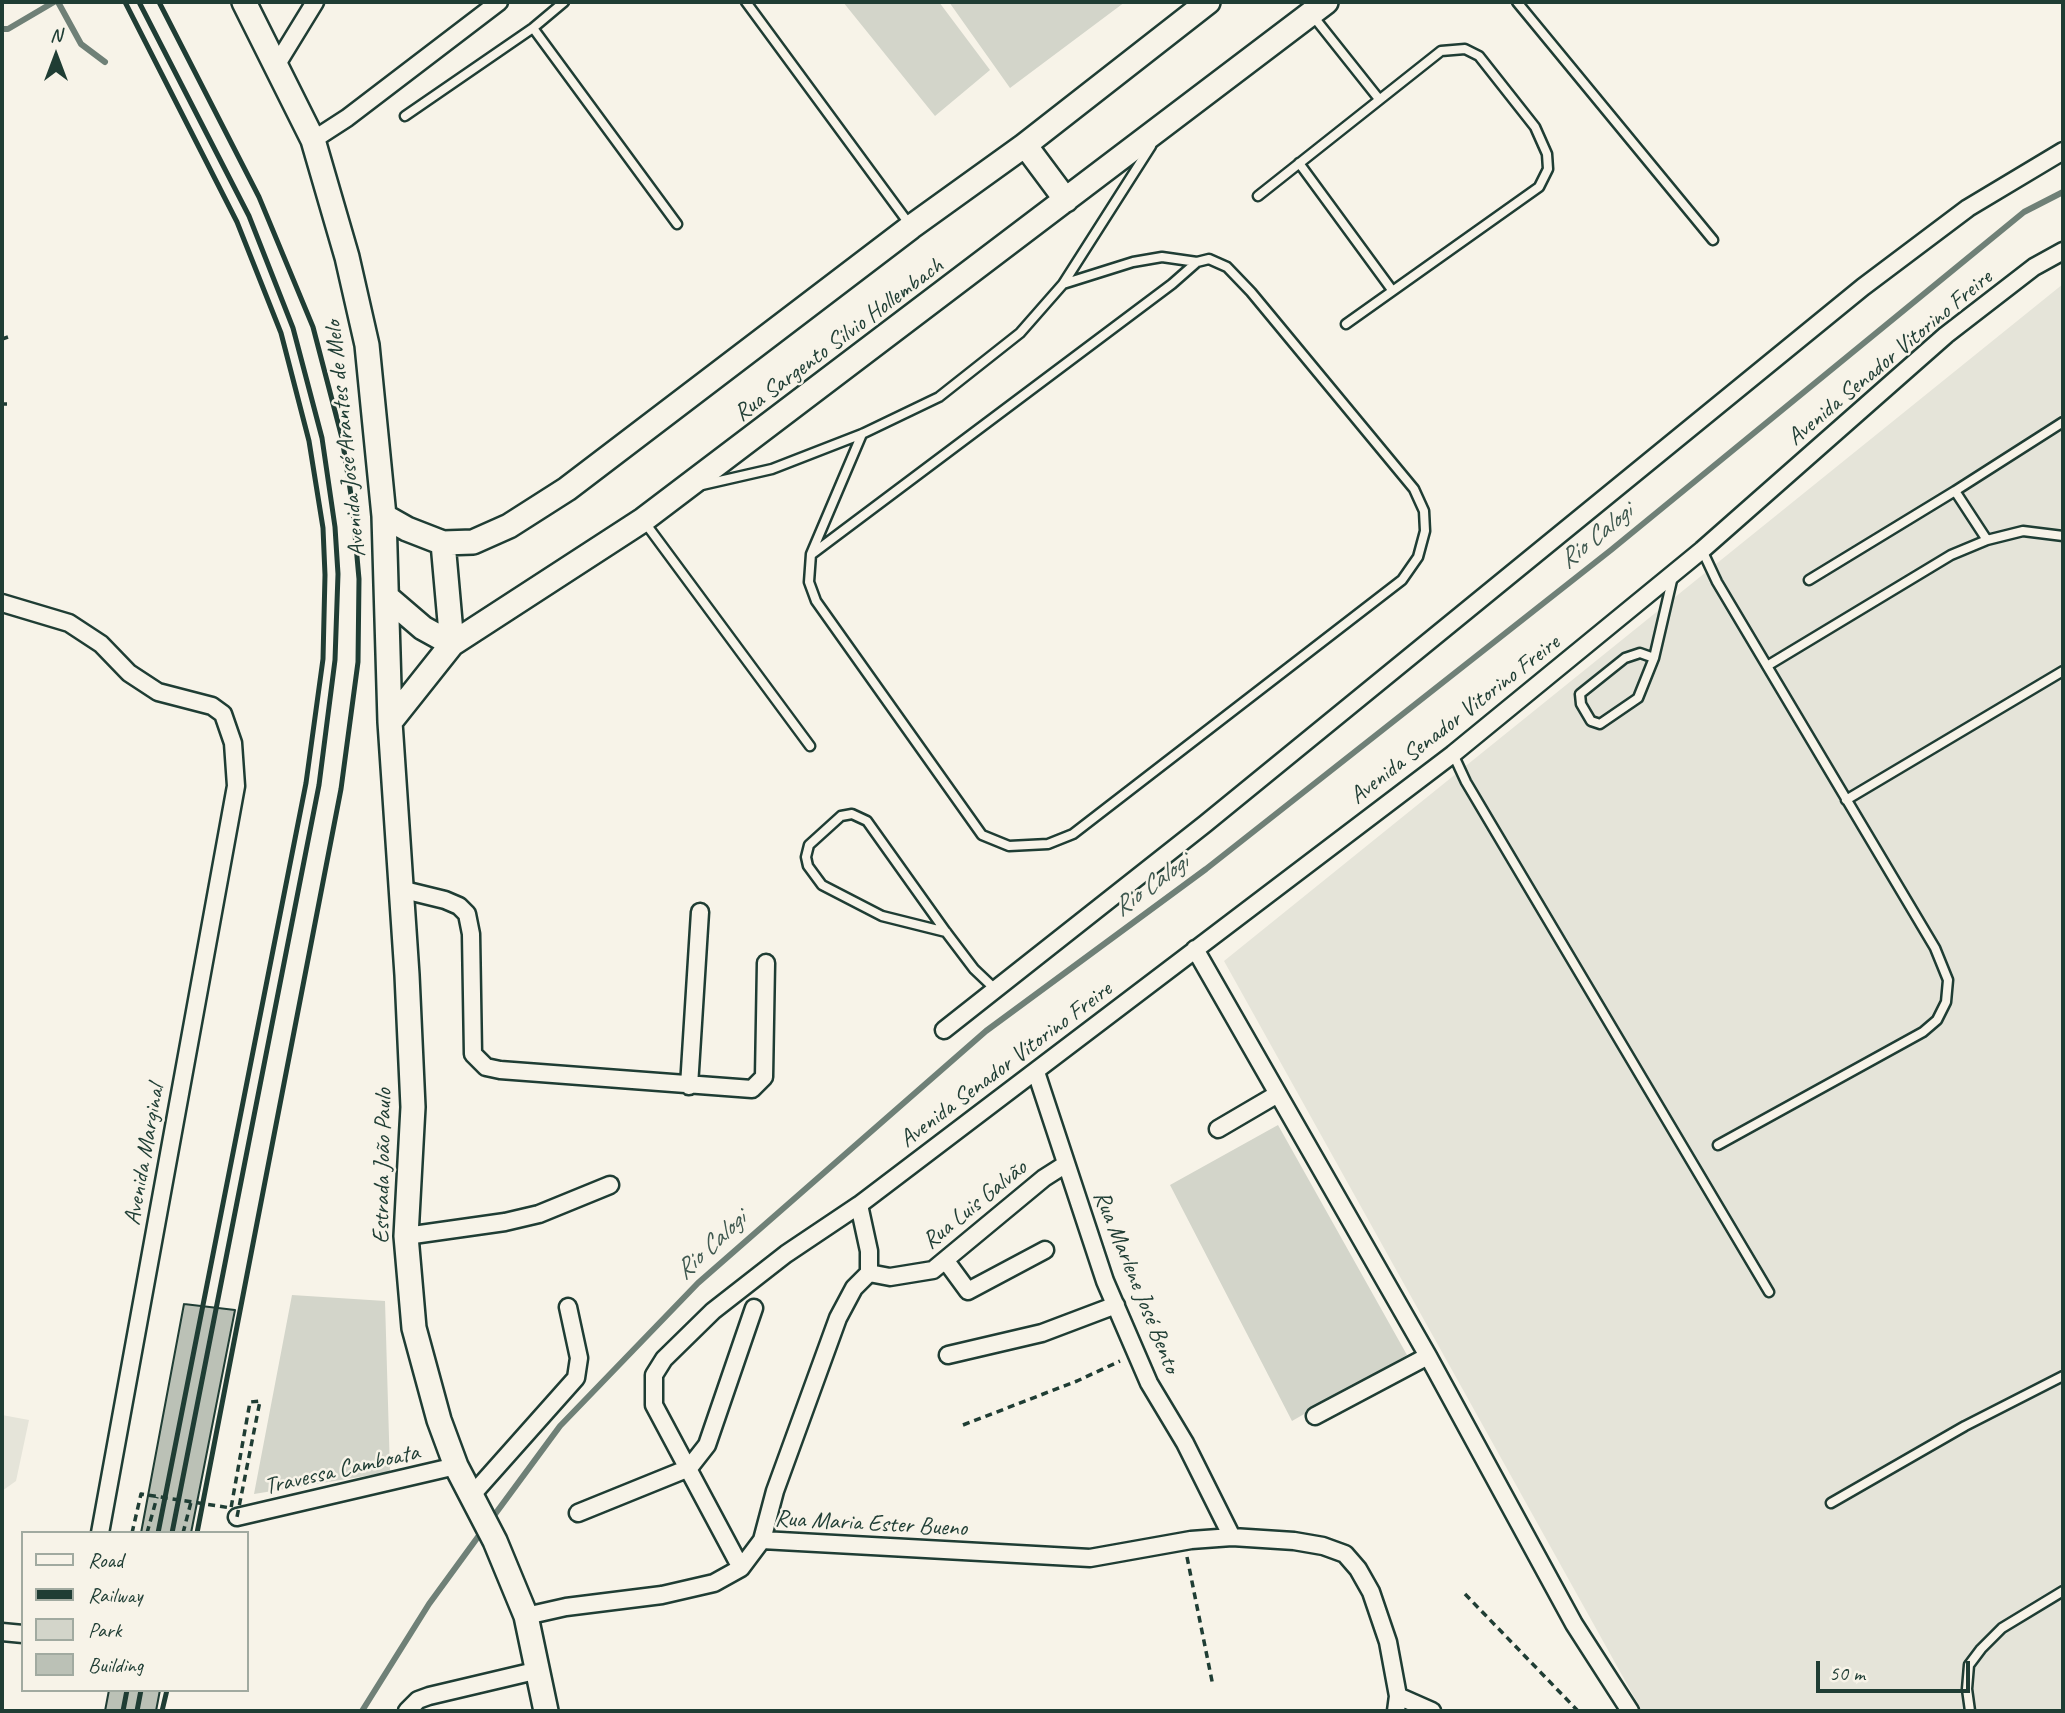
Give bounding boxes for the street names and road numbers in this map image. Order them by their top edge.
street label: Rua Sargento Silvio Hollembach [729,252,949,428]
street label: Avenida Senador Vitorino Freire [1782,264,1998,452]
street label: Avenida José Arantes de Melo [319,319,373,559]
street label: Avenida Senador Vitorino Freire [1344,629,1566,811]
street label: Avenida Senador Vitorino Freire [894,976,1118,1154]
street label: Avenida Marginal [118,1083,172,1227]
street label: Estrada João Paulo [367,1088,399,1244]
street label: Rua Luis Galvão [917,1154,1033,1256]
street label: Rua Marlene José Bento [1086,1187,1186,1377]
street label: Travessa Camboata [262,1438,422,1502]
street label: Rua Maria Ester Bueno [774,1505,968,1543]

